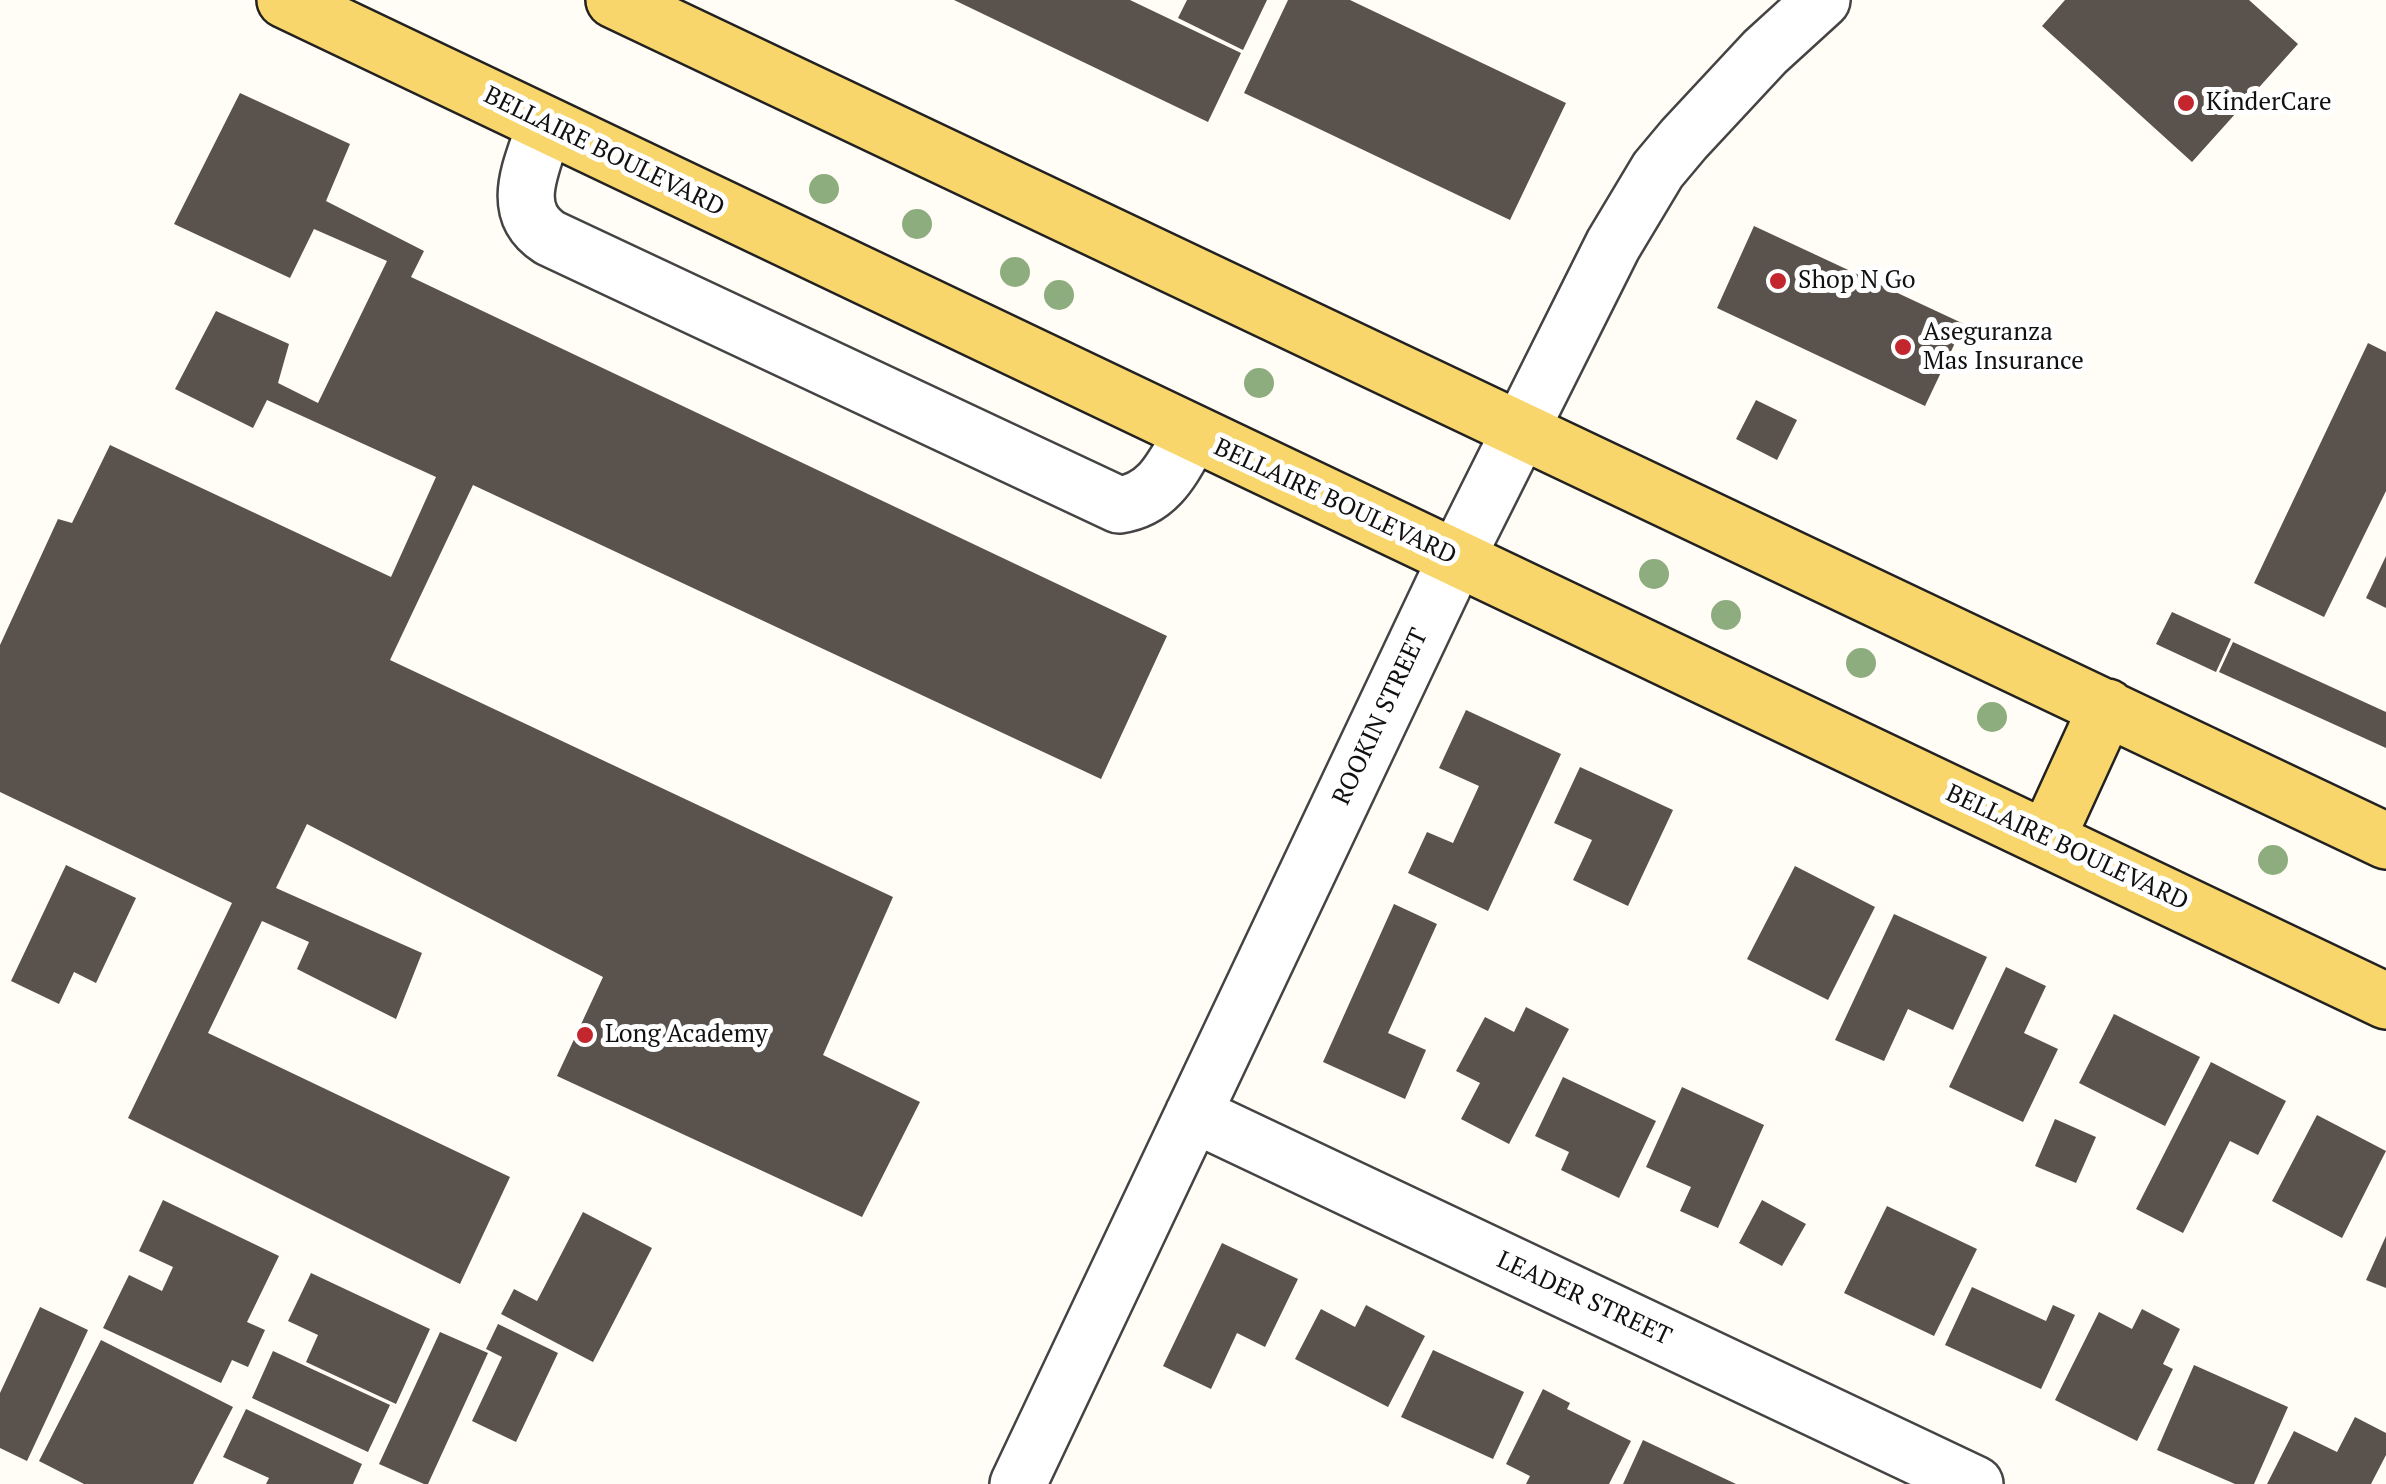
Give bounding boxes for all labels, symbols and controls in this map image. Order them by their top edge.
street label: BELLAIRE BOULEVARD [479,81,729,223]
place label: KinderCare [2206,88,2331,118]
marker: KinderCare [2175,92,2197,114]
place label: Shop N Go [1798,266,1916,296]
marker: Shop N Go [1767,270,1789,292]
place label: Aseguranza Mas Insurance [1923,318,2084,377]
marker: Aseguranza Mas Insurance [1892,336,1914,358]
street label: BELLAIRE BOULEVARD [1209,433,1461,571]
street label: ROOKIN STREET [1327,624,1435,810]
street label: BELLAIRE BOULEVARD [1941,779,2193,917]
place label: Long Academy [605,1020,768,1050]
marker: Long Academy [574,1024,596,1046]
street label: LEADER STREET [1492,1245,1676,1353]

